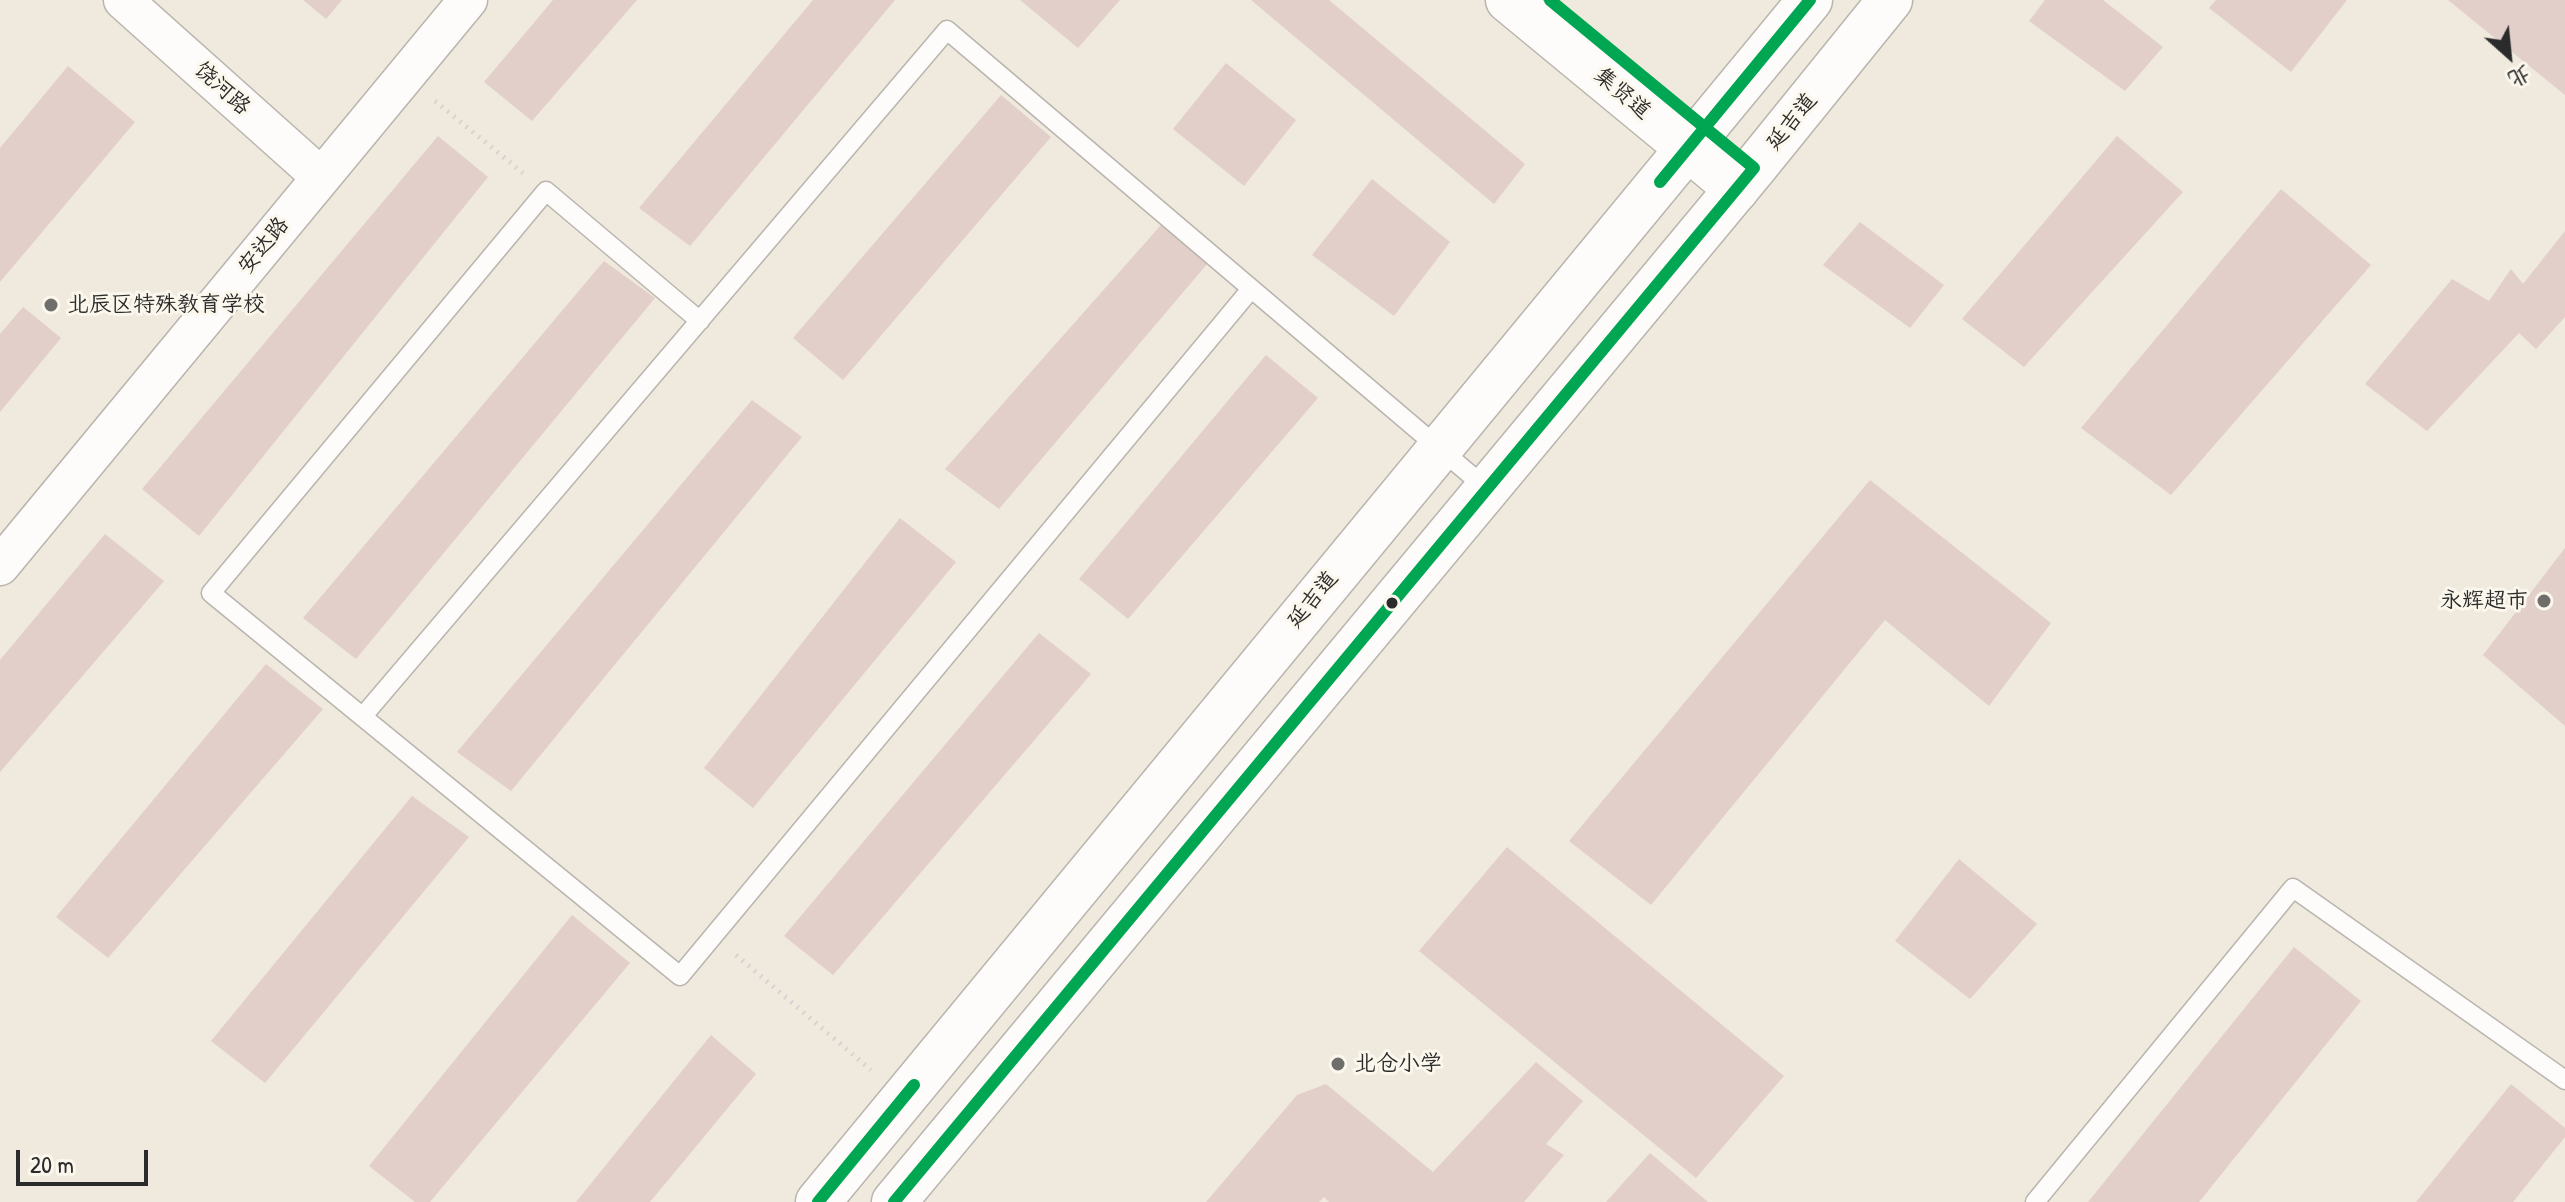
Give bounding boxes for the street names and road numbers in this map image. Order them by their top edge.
street label: 饶河路 [189,57,255,121]
street label: 集贤道 [1588,63,1656,125]
street label: 延吉道 [1761,88,1823,156]
street label: 安达路 [233,212,295,280]
street label: 延吉道 [1282,566,1344,634]

